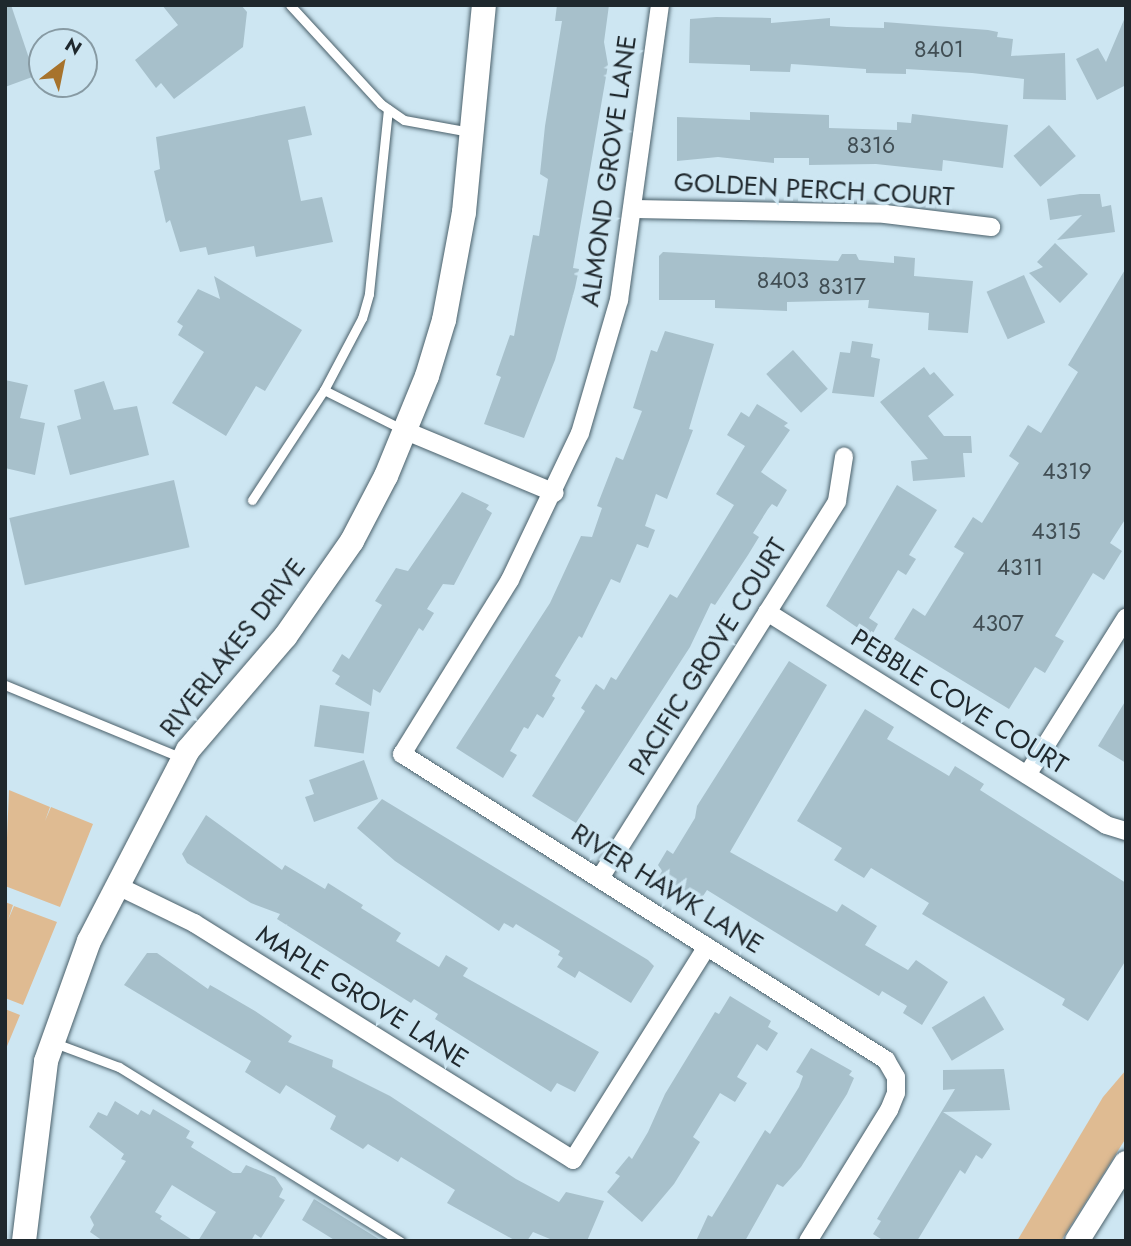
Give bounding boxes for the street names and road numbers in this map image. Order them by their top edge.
street label: ALMOND GROVE LANE [574,33,644,309]
street label: GOLDEN PERCH COURT [673,167,955,213]
street label: PACIFIC GROVE COURT [622,533,794,781]
street label: RIVERLAKES DRIVE [154,553,312,743]
street label: PEBBLE COVE COURT [845,623,1073,781]
street label: RIVER HAWK LANE [565,817,769,961]
street label: MAPLE GROVE LANE [250,919,474,1075]

